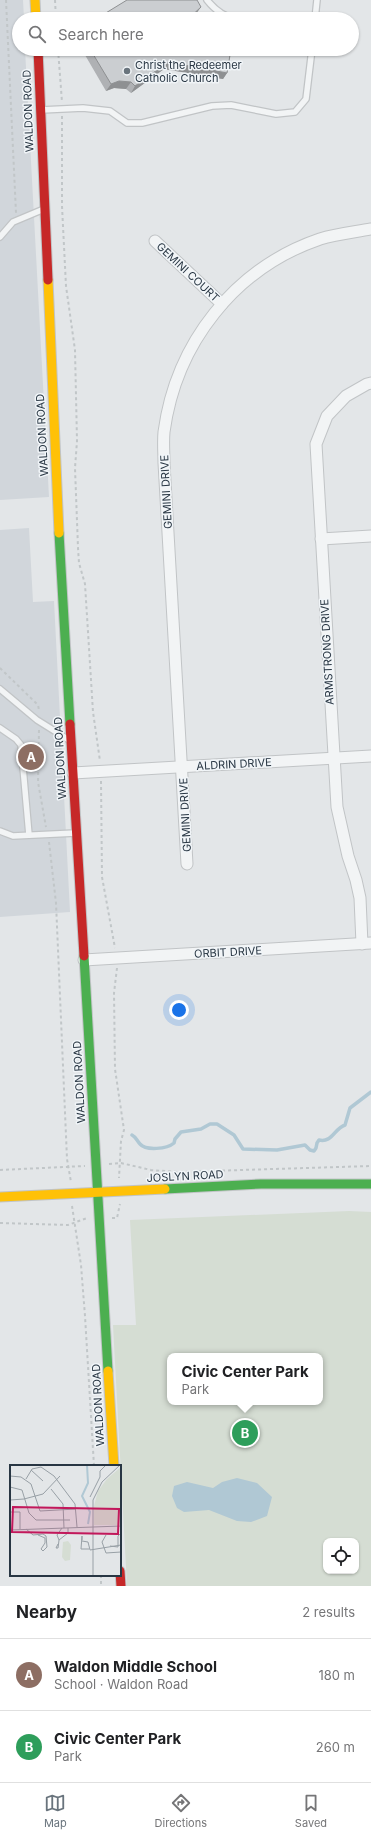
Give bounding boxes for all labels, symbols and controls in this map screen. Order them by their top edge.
search box [12,12,359,56]
icon: search [26,23,48,45]
text: Search here [58,25,144,44]
place label: Christ the Redeemer Catholic Church [135,58,242,85]
marker: Christ the Redeemer Catholic Church [122,66,132,76]
street label: WALDON ROAD [20,70,36,152]
street label: GEMINI COURT [154,239,222,305]
street label: WALDON ROAD [33,393,51,477]
street label: GEMINI DRIVE [157,455,175,529]
street label: ARMSTRONG DRIVE [317,599,337,705]
street label: WALDON ROAD [51,716,69,800]
pin: A [18,742,44,772]
street label: ALDRIN DRIVE [196,755,272,773]
street label: GEMINI DRIVE [176,778,194,852]
street label: ORBIT DRIVE [194,943,262,961]
your location [169,1000,189,1020]
street label: WALDON ROAD [70,1040,88,1124]
street label: JOSLYN ROAD [146,1167,224,1185]
popup [167,1353,323,1405]
text: Civic Center Park [181,1362,309,1381]
street label: WALDON ROAD [89,1363,107,1447]
text: Park [181,1381,209,1397]
pin: B [232,1418,258,1448]
inset map [10,1465,121,1576]
map controls [323,1538,359,1574]
button: locate [323,1538,359,1574]
text: Nearby [16,1602,77,1622]
text: 2 results [302,1604,355,1620]
text: Waldon Middle School [54,1657,217,1676]
text: A [24,1667,34,1683]
text: 180 m [318,1667,355,1683]
text: School · Waldon Road [54,1676,188,1692]
text: Civic Center Park [54,1729,181,1748]
text: B [25,1739,33,1755]
text: 260 m [316,1739,355,1755]
text: Park [54,1748,82,1764]
tab: Map [44,1792,67,1830]
tab: Directions [155,1792,207,1830]
tab: Saved [295,1792,327,1830]

